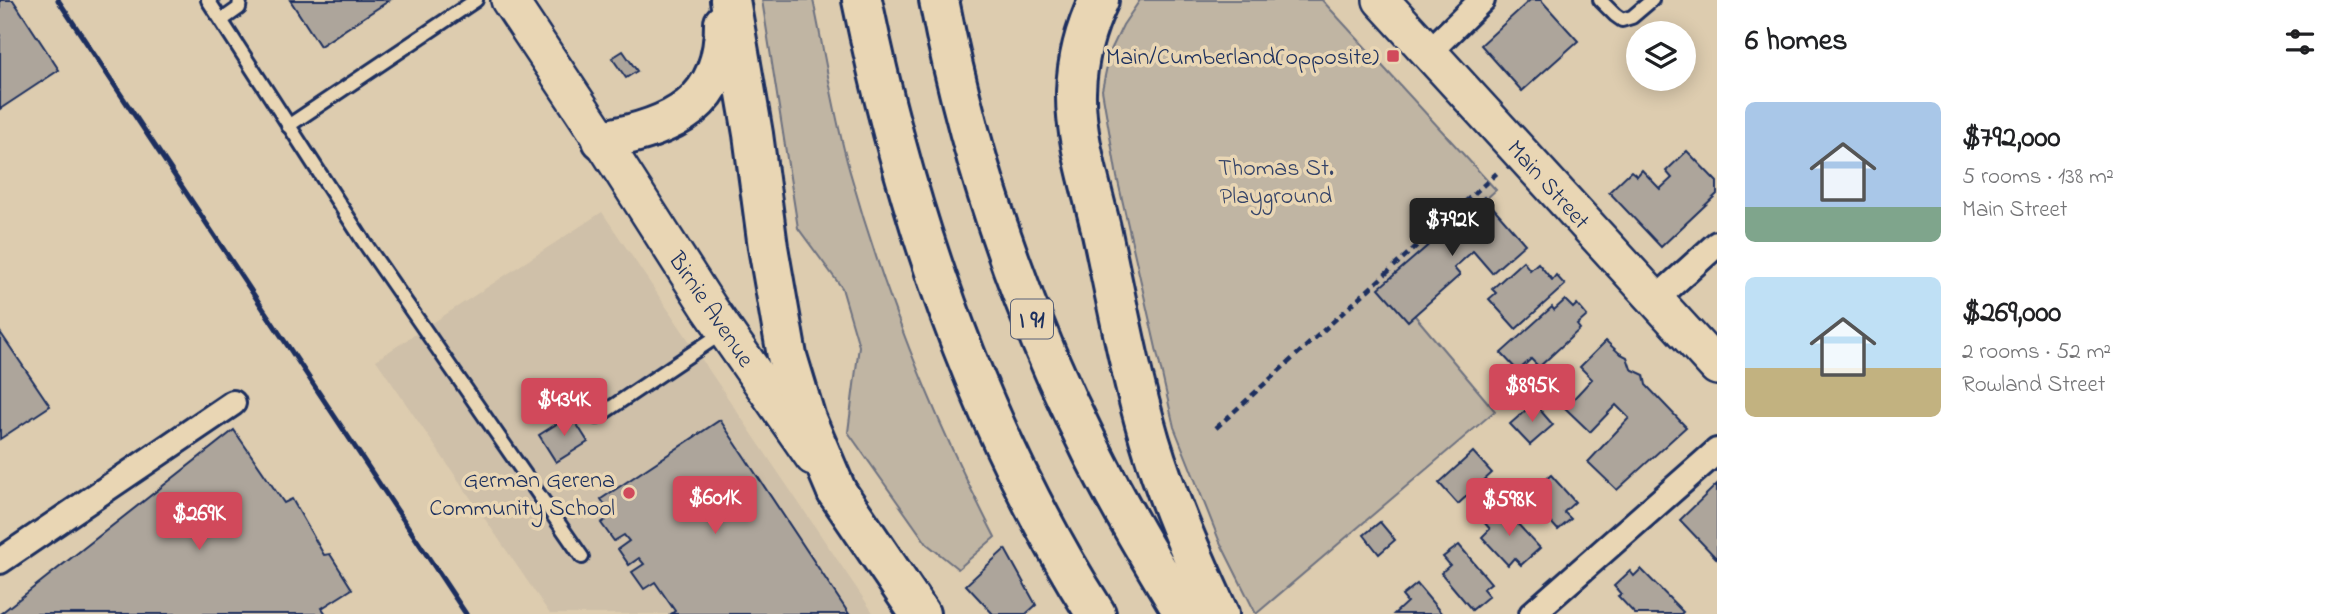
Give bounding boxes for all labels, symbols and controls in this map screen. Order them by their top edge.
text: 6 homes [1745,20,1848,64]
map controls [1626,21,1696,91]
button: layers [1626,21,1696,91]
icon: filters [2281,23,2319,61]
place label: Main/Cumberland(opposite) [1106,41,1379,76]
marker: Main/Cumberland(opposite) [1385,48,1401,64]
text: $792,000 [1962,117,2061,161]
icon: home [1801,130,1885,214]
street label: Main Street [1497,133,1597,238]
park label: Thomas St. Playground [1218,152,1334,216]
text: 5 rooms · 138 m² [1962,161,2114,194]
text: Main Street [1962,194,2068,227]
pin: $792K [1403,198,1501,258]
text: $792K [1426,204,1478,237]
street label: Birnie Avenue [658,245,762,375]
text: $269,000 [1962,292,2061,336]
road number: I 91 [1011,300,1053,338]
icon: home [1801,305,1885,389]
text: 2 rooms · 52 m² [1962,336,2111,369]
pin: $895K [1483,364,1581,424]
text: Rowland Street [1962,369,2106,402]
text: $895K [1505,370,1559,403]
pin: $434K [515,378,613,438]
text: $434K [537,384,591,417]
place label: German Gerena Community School [429,464,615,528]
pin: $601K [666,476,764,536]
pin: $598K [1460,478,1558,538]
text: $601K [689,482,741,515]
text: $598K [1482,484,1536,517]
marker: German Gerena Community School [621,485,637,501]
pin: $269K [150,492,248,552]
text: $269K [172,498,226,531]

